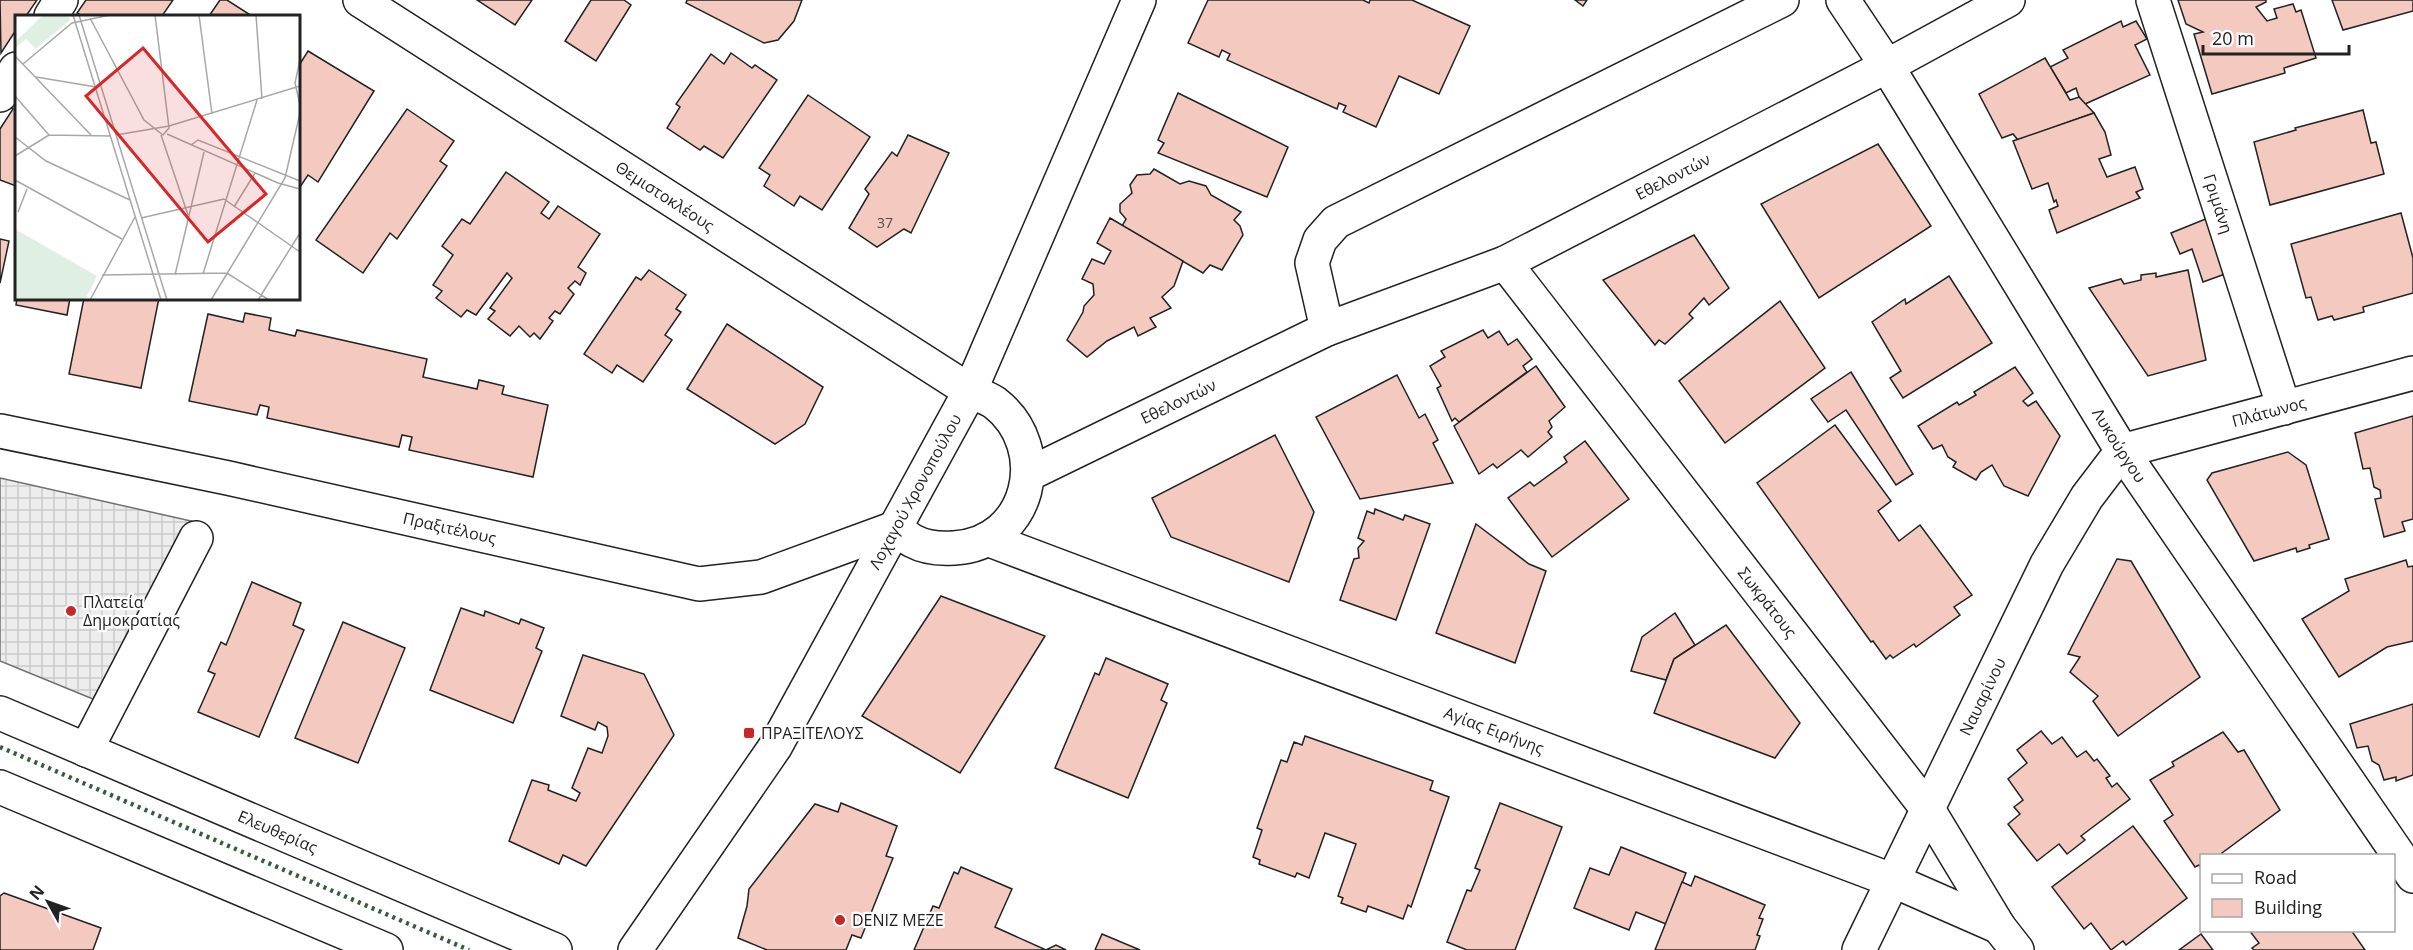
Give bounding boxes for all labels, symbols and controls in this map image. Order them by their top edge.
inset map [15,15,300,300]
scale bar [2203,18,2348,56]
text: 20 m [2212,26,2254,50]
street label: Εθελοντών [1632,148,1714,205]
street label: Θεμιστοκλέους [611,156,719,236]
street label: Γριμάνη [2199,171,2238,236]
house number: 37 [877,213,893,232]
street label: Εθελοντών [1137,374,1220,429]
street label: Πλάτωνος [2229,391,2309,432]
street label: Λυκούργου [2087,404,2151,487]
street label: Λοχαγού Χρονοπούλου [864,410,966,573]
street label: Πραξιτέλους [401,507,499,549]
street label: Σωκράτους [1733,562,1802,642]
place label: Πλατεία Δημοκρατίας [83,591,180,631]
marker: Πλατεία Δημοκρατίας [64,604,78,618]
street label: Ναυαρίνου [1954,654,2011,739]
street label: Αγίας Ειρήνης [1441,701,1548,759]
place label: ΠΡΑΞΙΤΕΛΟΥΣ [761,722,863,744]
marker: ΠΡΑΞΙΤΕΛΟΥΣ [742,726,756,740]
street label: Ελευθερίας [235,805,321,858]
legend [2200,854,2395,932]
text: Road [2254,865,2297,889]
north arrow [18,872,78,932]
text: N [24,880,49,904]
text: Building [2254,895,2322,919]
place label: DENIZ MEZE [852,909,944,931]
marker: DENIZ MEZE [833,913,847,927]

